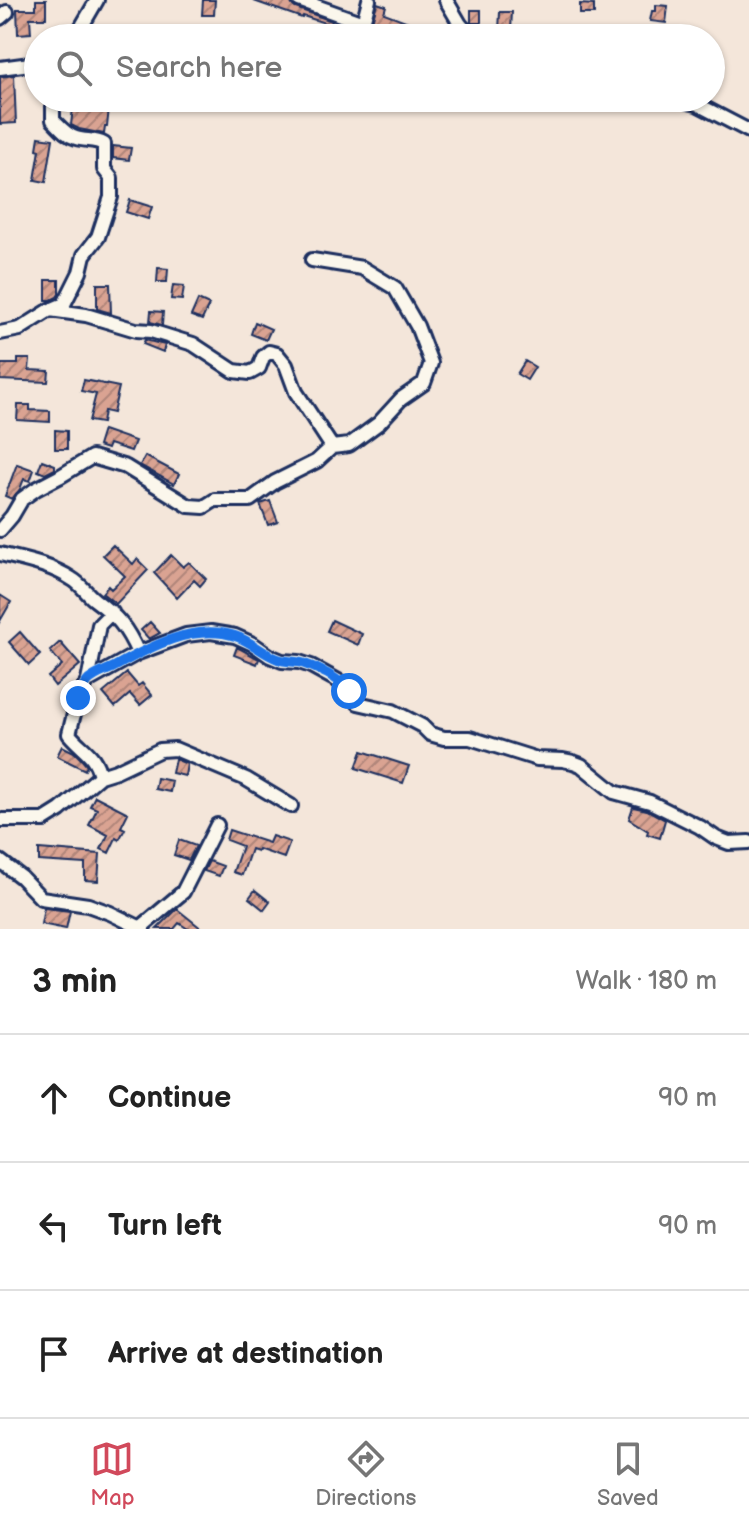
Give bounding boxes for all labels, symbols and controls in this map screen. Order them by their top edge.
search box [24,24,725,112]
icon: search [52,46,96,90]
text: Search here [116,50,282,86]
route start [331,673,367,709]
route end [60,680,96,716]
text: 3 min [32,961,117,1002]
text: Walk · 180 m [576,966,717,997]
icon: ahead [32,1076,76,1120]
text: Continue [108,1080,231,1116]
text: 90 m [658,1083,717,1114]
icon: left [32,1204,76,1248]
text: Turn left [108,1208,222,1244]
text: 90 m [658,1211,717,1242]
icon: arrive [32,1332,76,1376]
text: Arrive at destination [108,1336,384,1372]
tab: Map [90,1437,135,1512]
tab: Directions [315,1437,416,1512]
tab: Saved [597,1437,659,1512]

